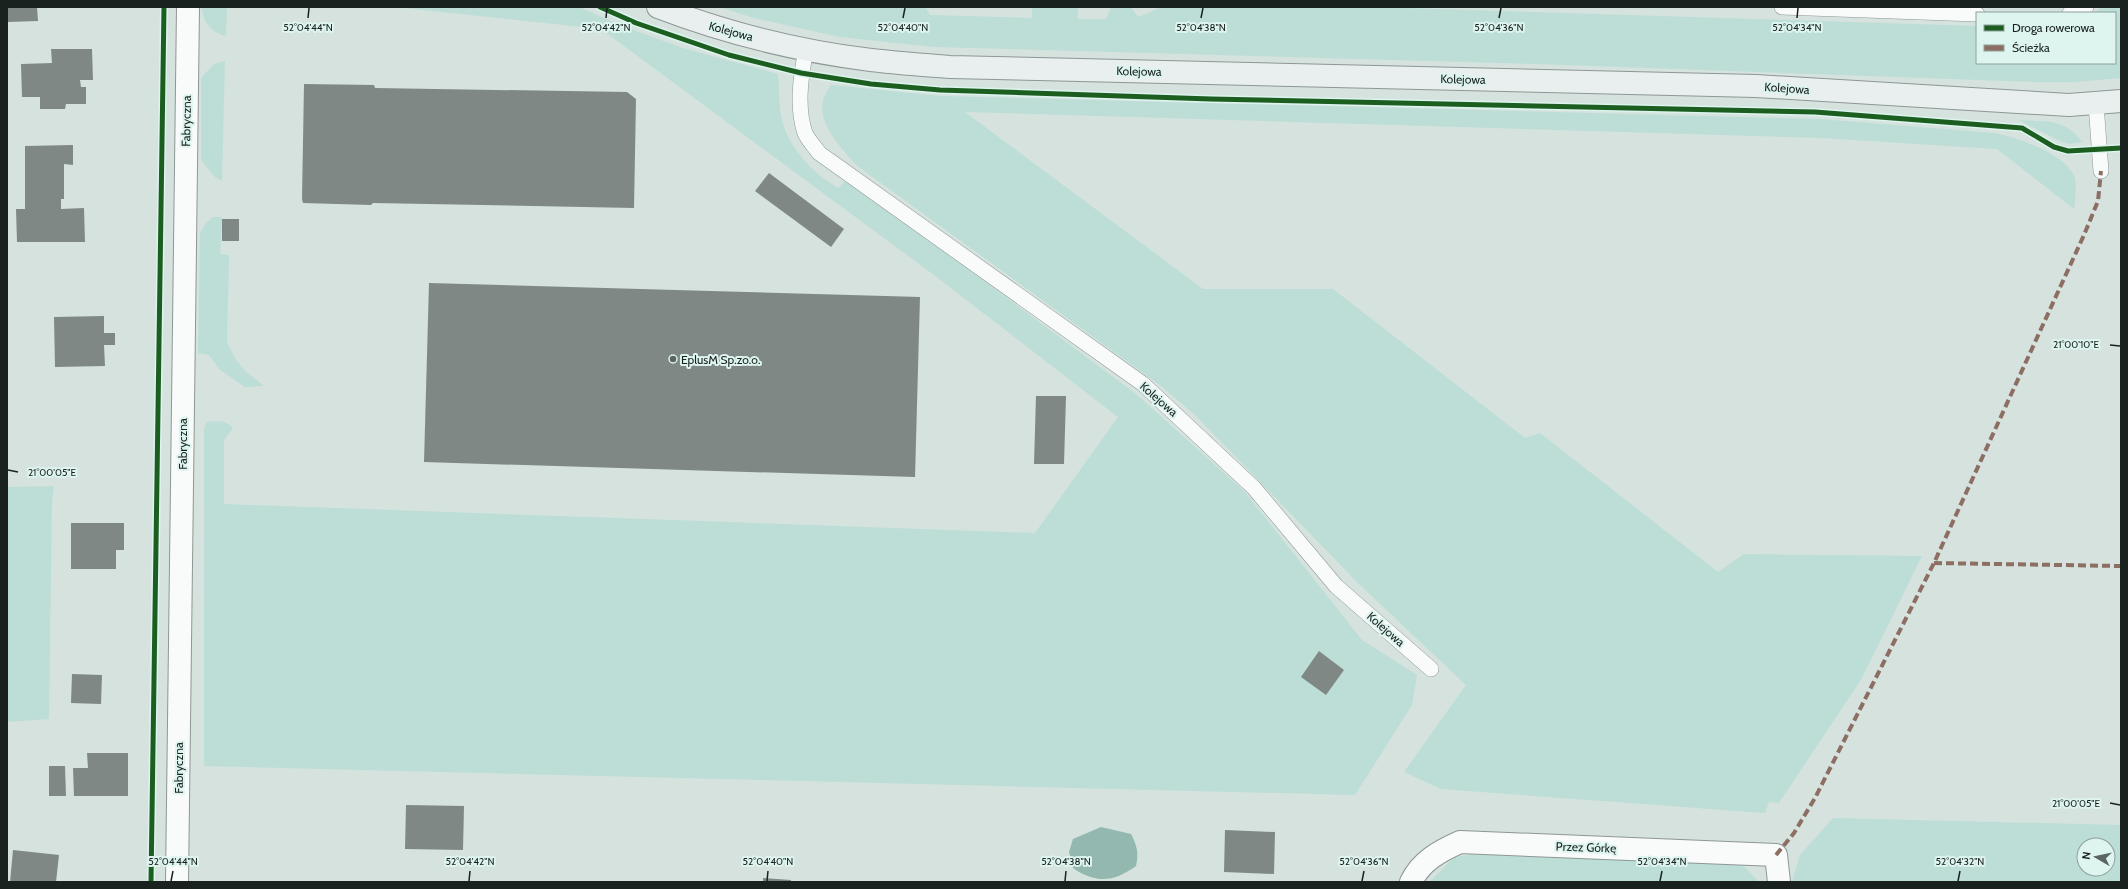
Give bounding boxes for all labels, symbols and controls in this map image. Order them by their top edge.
legend [1976,12,2116,64]
street label: Kolejowa [707,18,755,44]
text: Droga rowerowa [2012,20,2095,35]
text: 52°04'44"N [283,21,333,34]
text: 52°04'42"N [581,21,631,34]
text: 52°04'40"N [878,21,928,34]
text: 52°04'38"N [1176,21,1226,34]
text: 52°04'36"N [1474,21,1524,34]
text: 52°04'34"N [1772,21,1822,34]
text: Ścieżka [2012,40,2050,55]
street label: Kolejowa [1116,63,1162,79]
street label: Kolejowa [1440,71,1486,87]
street label: Kolejowa [1764,79,1810,97]
street label: Fabryczna [178,95,194,147]
text: 21°00'10"E [2053,338,2100,351]
place label: EplusM Sp.zo.o. [681,352,760,367]
marker: EplusM Sp.zo.o. [668,354,678,364]
street label: Kolejowa [1137,378,1181,420]
street label: Fabryczna [175,418,190,470]
text: 21°00'05"E [28,466,77,479]
street label: Kolejowa [1364,608,1408,650]
street label: Fabryczna [171,742,186,794]
text: 21°00'05"E [2052,797,2101,810]
north arrow [2076,837,2116,877]
street label: Przez Górkę [1556,838,1617,856]
text: N [2079,850,2094,860]
text: 52°04'44"N [148,855,198,868]
text: 52°04'42"N [445,855,495,868]
text: 52°04'40"N [743,855,793,868]
text: 52°04'38"N [1041,855,1091,868]
text: 52°04'36"N [1339,855,1389,868]
text: 52°04'34"N [1637,855,1687,868]
text: 52°04'32"N [1936,855,1984,868]

